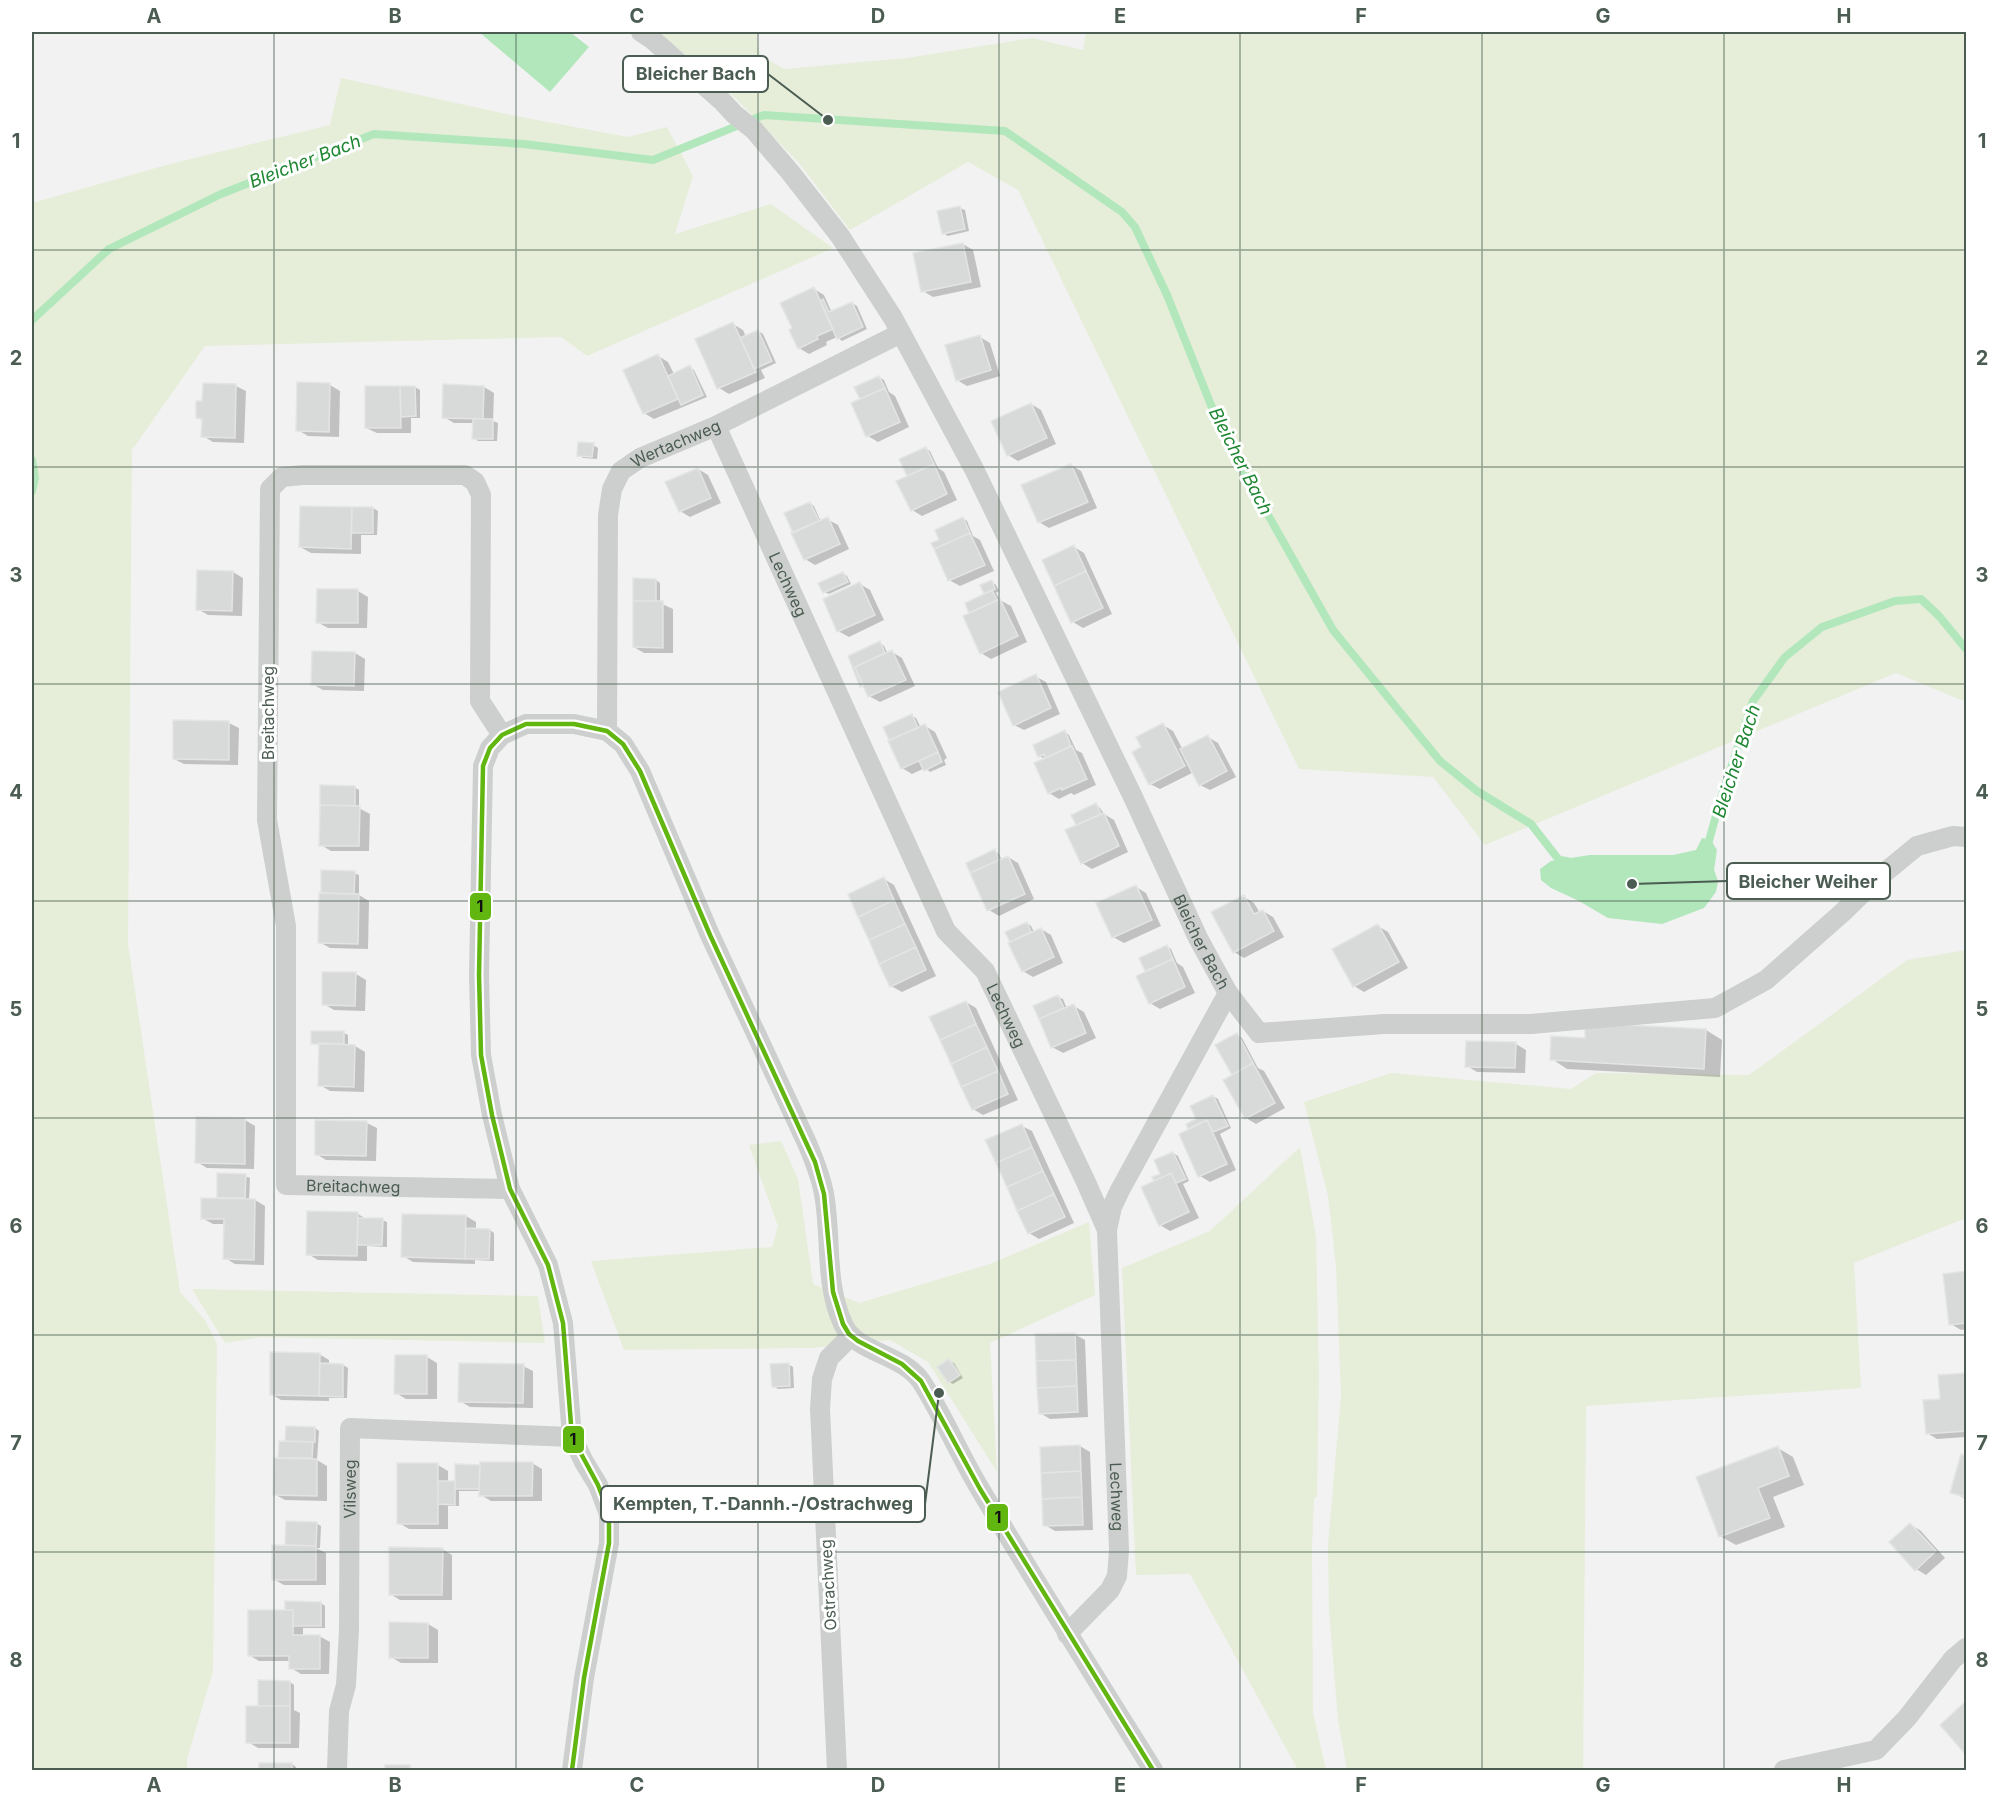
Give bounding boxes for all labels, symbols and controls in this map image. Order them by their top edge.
text: A [147,4,162,28]
text: B [388,4,402,28]
text: C [630,4,644,28]
text: D [871,4,885,28]
text: E [1114,4,1126,28]
text: F [1355,4,1367,28]
text: G [1595,4,1611,28]
text: H [1837,4,1851,28]
callout: Bleicher Bach [623,56,768,92]
text: Bleicher Bach [636,63,756,84]
text: 1 [12,129,20,153]
text: 1 [1978,129,1986,153]
water label: Bleicher Bach [246,130,364,192]
text: 2 [10,346,22,370]
text: 2 [1976,346,1988,370]
water label: Bleicher Bach [1205,404,1277,518]
street label: Wertachweg [627,415,723,471]
street label: Lechweg [765,549,812,620]
text: 3 [10,563,22,587]
text: 3 [1976,563,1988,587]
street label: Breitachweg [258,666,278,760]
water label: Bleicher Bach [1708,702,1764,820]
text: 4 [9,780,23,804]
text: 4 [1975,780,1989,804]
callout: Bleicher Weiher [1727,863,1890,899]
text: Bleicher Weiher [1738,871,1878,892]
street label: Bleicher Bach [1169,891,1234,993]
line badge: 1 [469,892,492,921]
text: 1 [477,896,483,916]
street label: Lechweg [982,980,1030,1051]
text: 5 [10,997,22,1021]
text: 5 [1976,997,1988,1021]
street label: Breitachweg [306,1175,401,1197]
text: 6 [10,1214,23,1238]
text: 6 [1976,1214,1989,1238]
line badge: 1 [562,1425,585,1454]
text: 1 [570,1429,576,1449]
text: 7 [10,1431,22,1455]
text: 7 [1976,1431,1988,1455]
street label: Vilsweg [340,1459,360,1519]
street label: Lechweg [1106,1462,1128,1532]
callout: Kempten, T.-Dannh.-/Ostrachweg [601,1486,925,1522]
text: Kempten, T.-Dannh.-/Ostrachweg [613,1493,913,1514]
line badge: 1 [986,1503,1009,1532]
text: 1 [995,1507,1001,1527]
street label: Ostrachweg [816,1539,840,1631]
text: 8 [9,1648,23,1672]
text: 8 [1975,1648,1989,1672]
text: A [147,1773,162,1797]
text: B [388,1773,402,1797]
text: C [630,1773,644,1797]
text: D [871,1773,885,1797]
text: E [1114,1773,1126,1797]
text: F [1355,1773,1367,1797]
text: G [1595,1773,1611,1797]
text: H [1837,1773,1851,1797]

